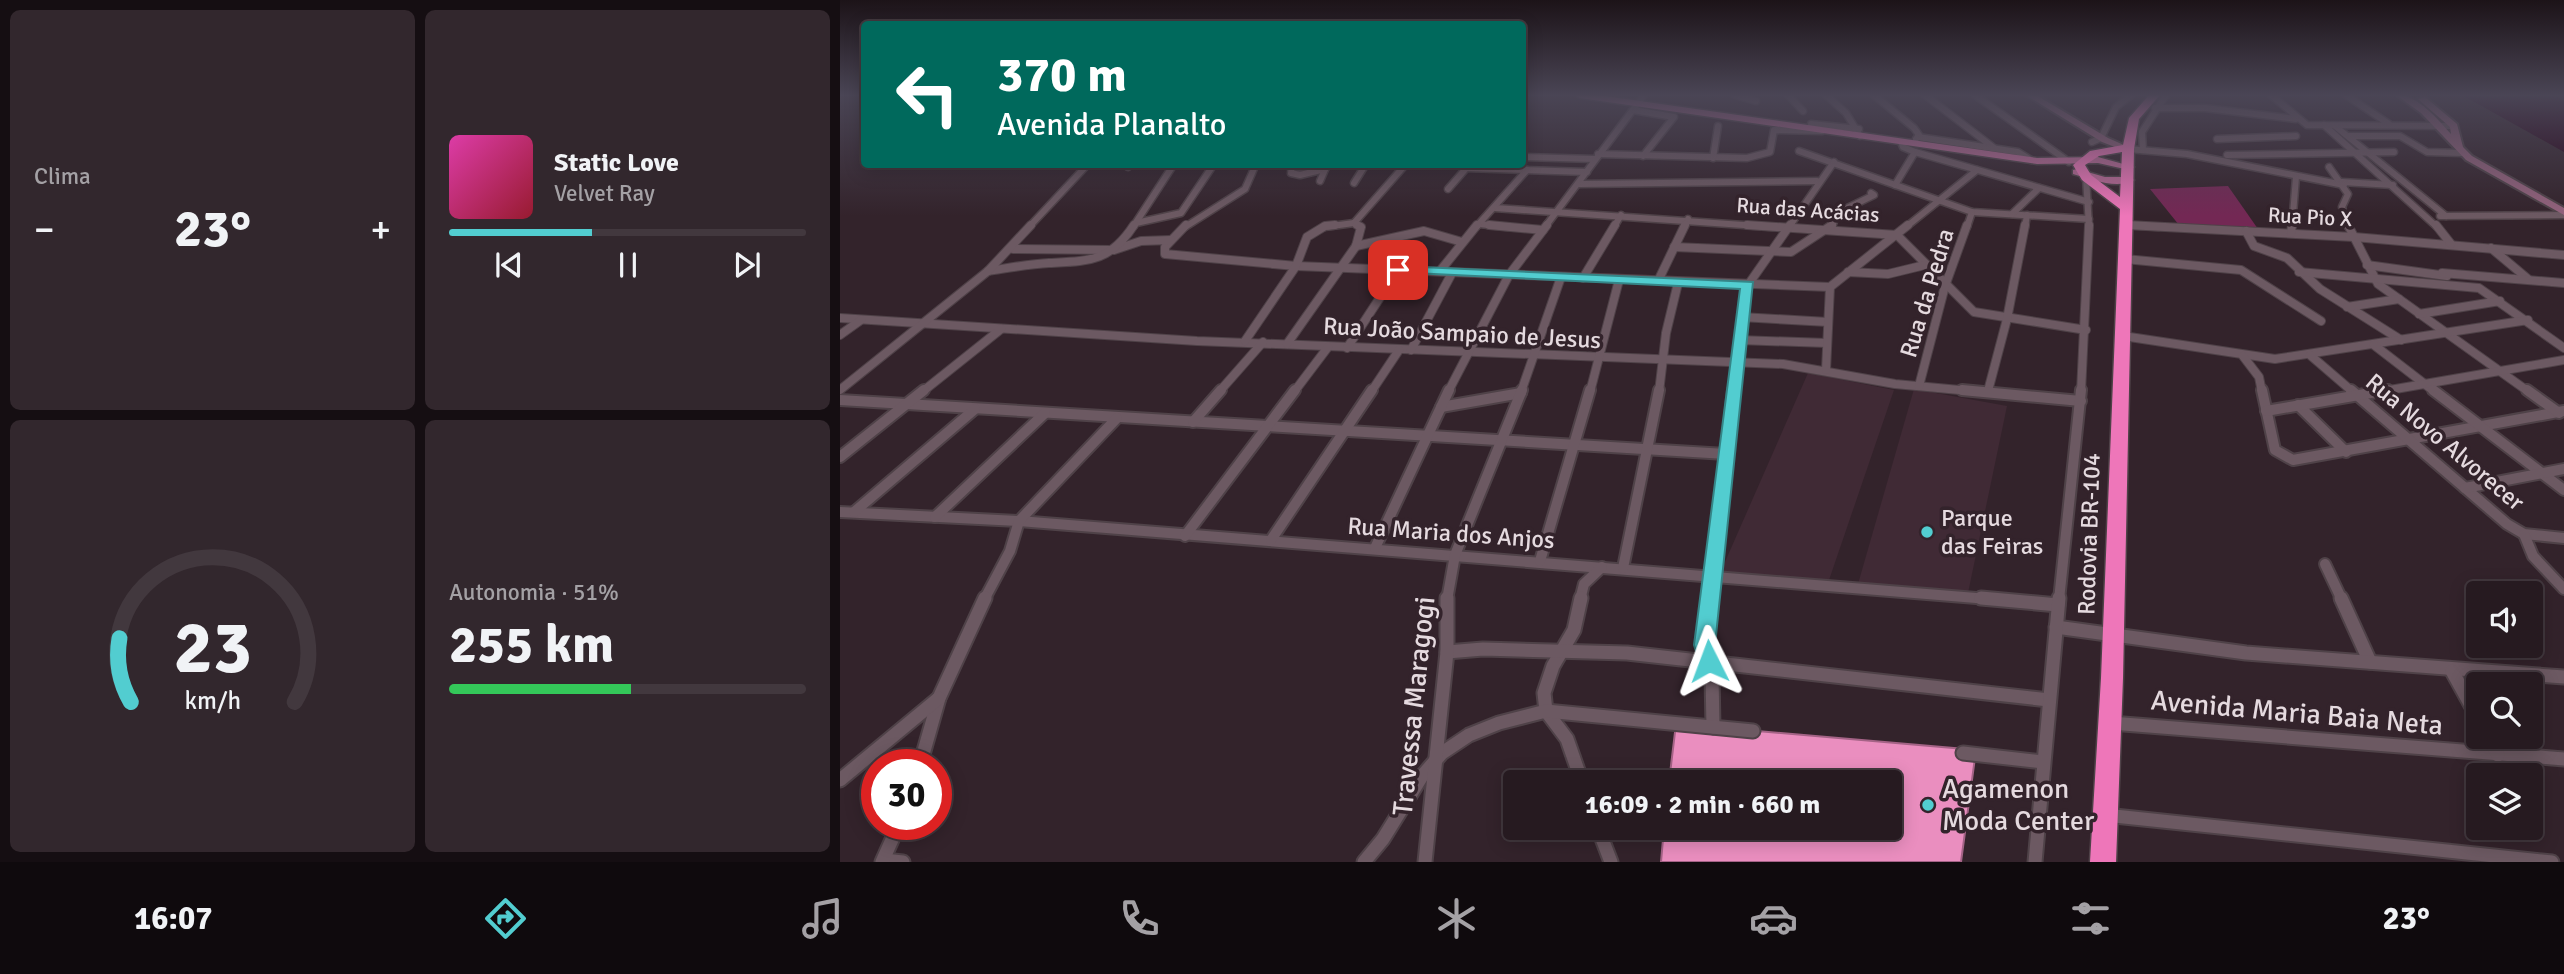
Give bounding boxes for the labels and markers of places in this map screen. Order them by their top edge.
pin [1368,240,1428,300]
place label: Parque das Feiras [1941,503,2043,561]
marker: Parque das Feiras [1919,524,1935,540]
place label: Agamenon Moda Center [1942,772,2095,838]
marker: Agamenon Moda Center [1920,797,1936,813]

